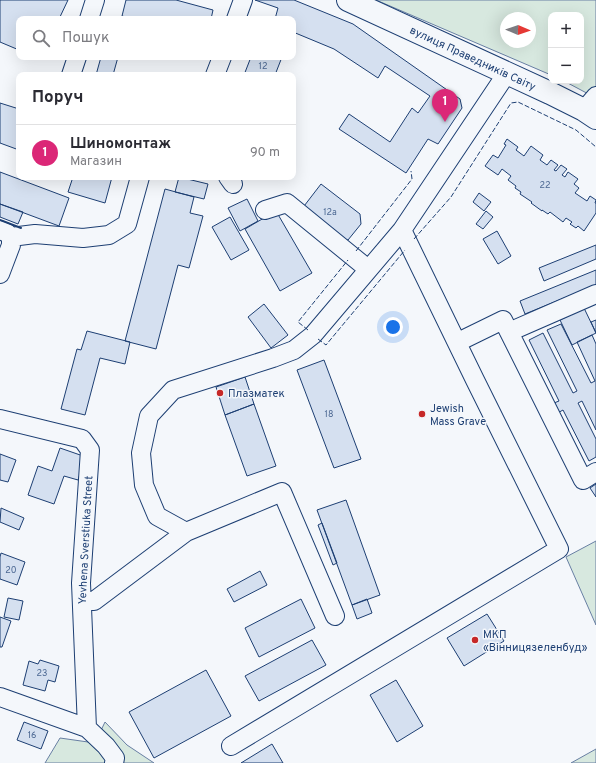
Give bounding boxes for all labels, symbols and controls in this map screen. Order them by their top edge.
north arrow [500,12,536,48]
map controls [548,12,584,84]
button: + [548,12,584,48]
search box [16,16,296,60]
street label: вулиця Праведників Світу [407,23,538,94]
icon: search [30,27,52,49]
text: Пошук [62,29,110,48]
button: − [548,48,584,84]
house number: 12 [259,61,267,72]
text: Поруч [32,87,84,109]
pin: 1 [432,89,458,122]
text: Шиномонтаж [70,135,171,154]
text: 1 [42,145,48,161]
text: 90 m [250,145,280,161]
text: Магазин [70,154,122,170]
house number: 22 [539,180,551,191]
house number: 12а [323,207,337,218]
your location [383,317,403,337]
place label: Плазматек [228,387,285,401]
marker: Плазматек [215,388,225,398]
place label: Jewish Mass Grave [430,402,486,429]
house number: 18 [325,409,333,420]
marker: Jewish Mass Grave [417,409,427,419]
street label: Yevhena Sverstiuka Street [76,475,96,605]
house number: 20 [5,565,17,576]
place label: МКП «Вінницязеленбуд» [483,628,588,655]
marker: МКП «Вінницязеленбуд» [470,635,480,645]
house number: 23 [37,668,47,679]
house number: 16 [28,730,36,741]

